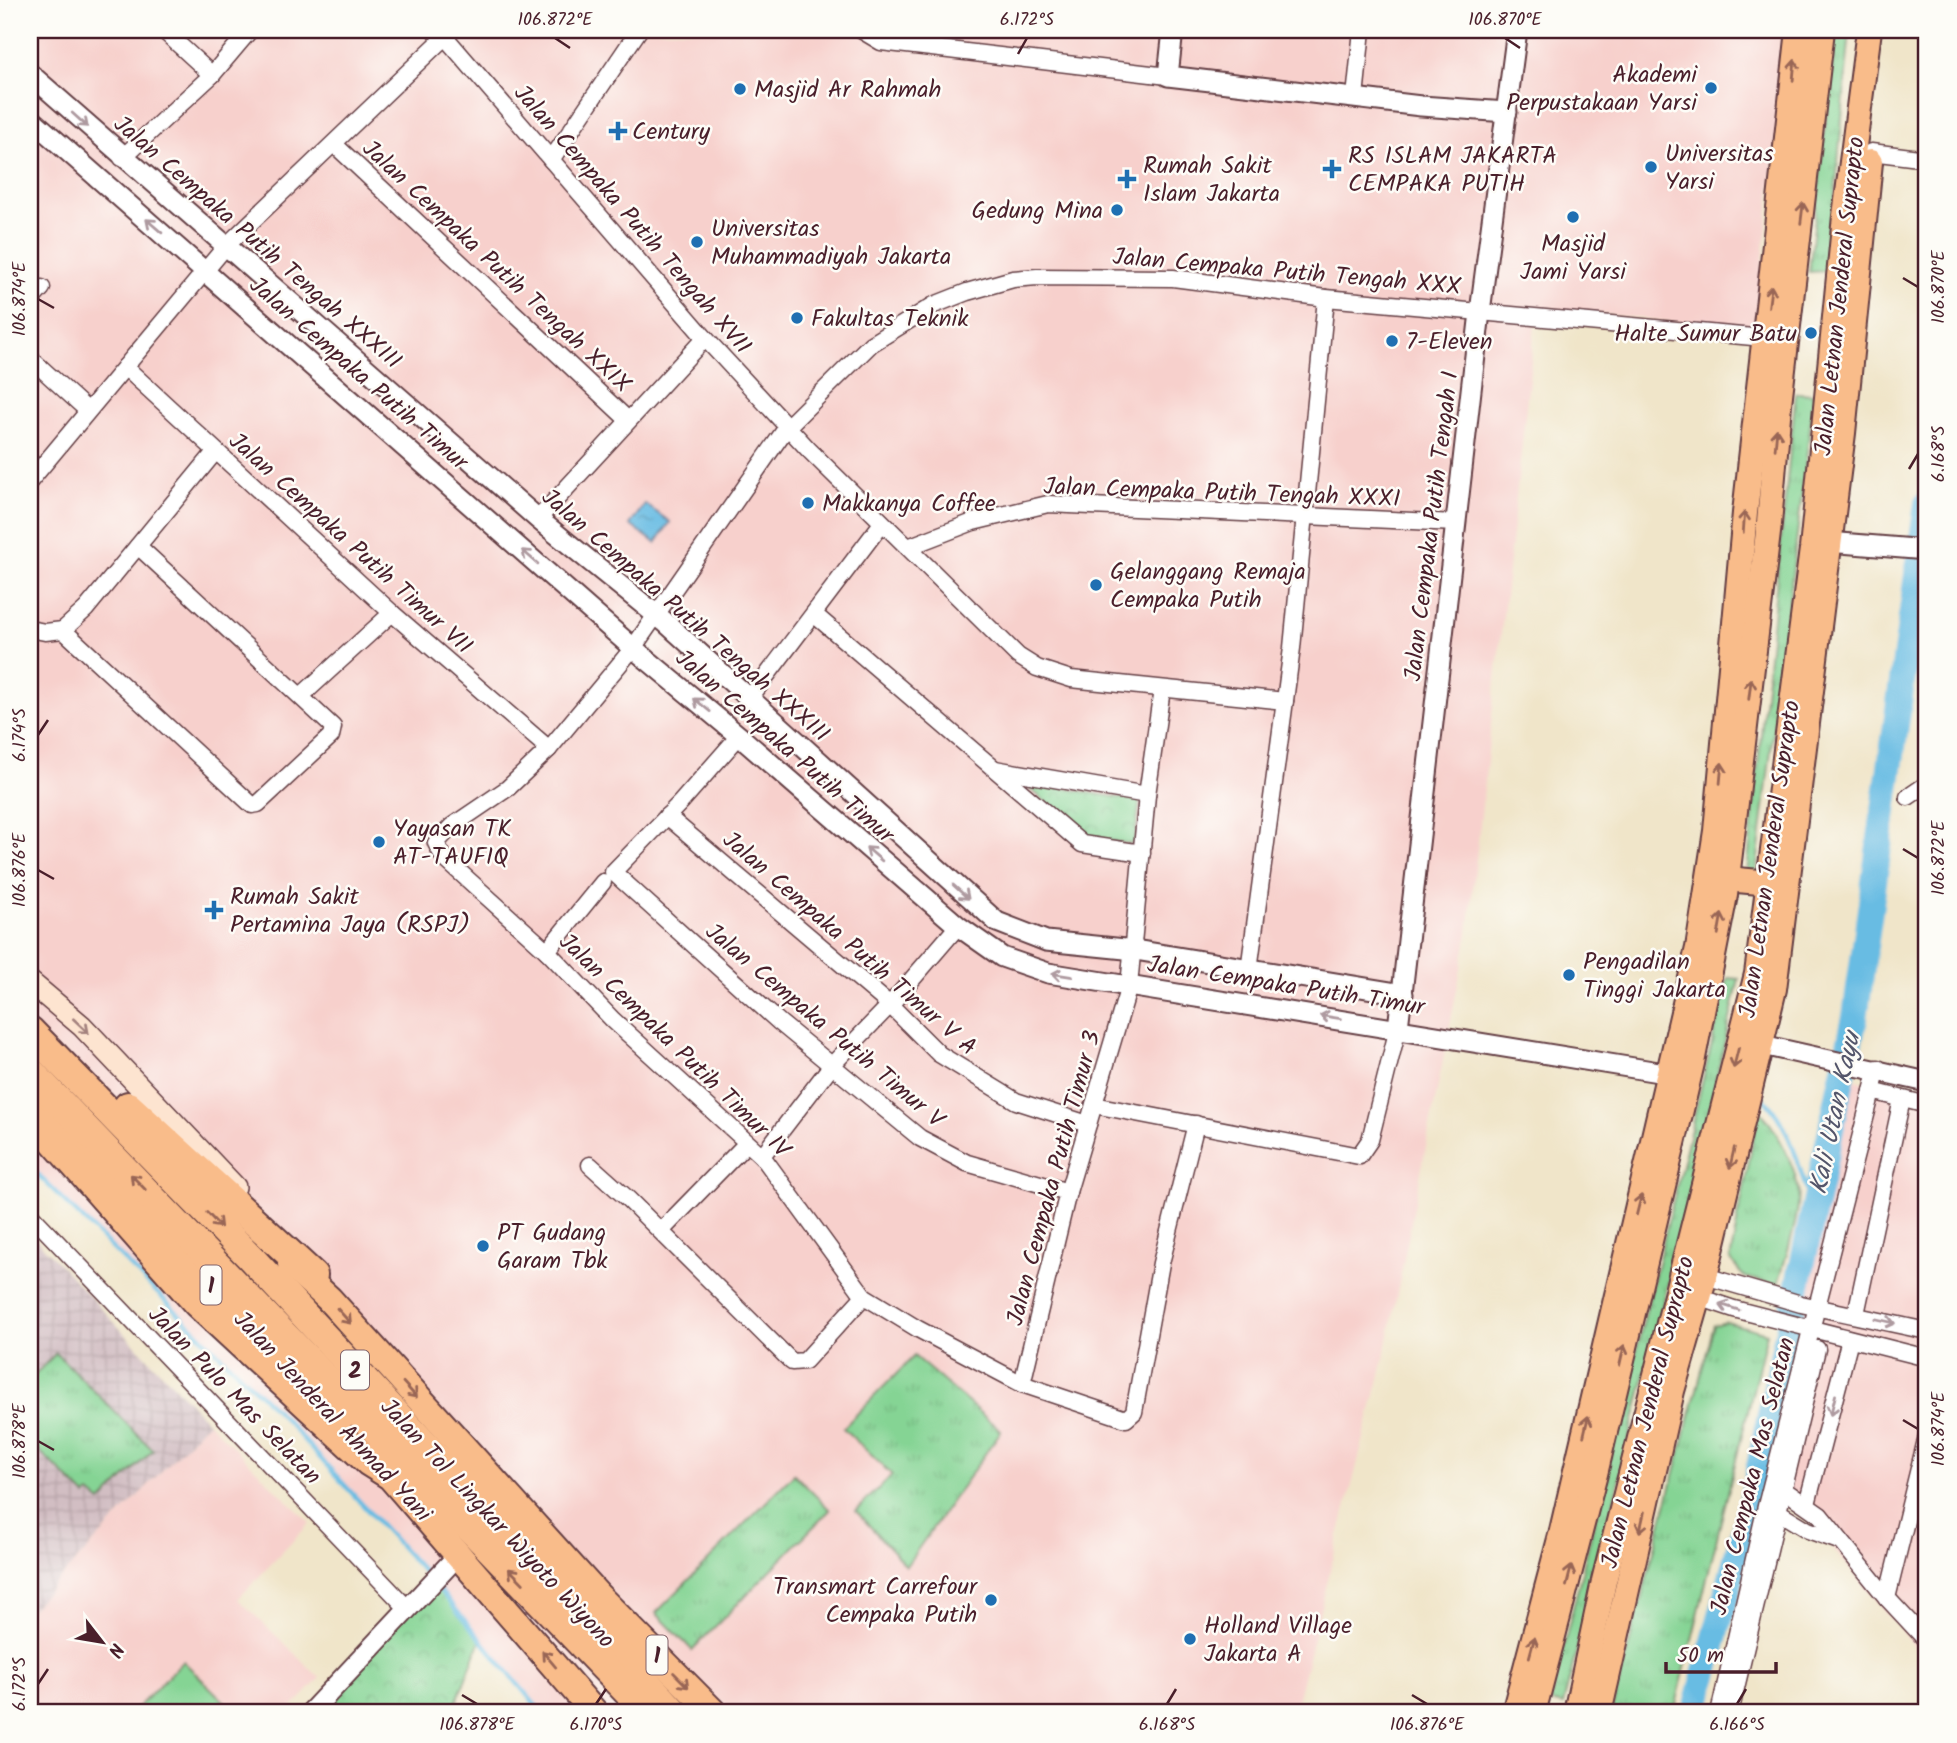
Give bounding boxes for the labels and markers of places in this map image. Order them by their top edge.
place label: Akademi Perpustakaan Yarsi [1506,56,1698,123]
place label: Masjid Ar Rahmah [754,71,941,110]
marker: Akademi Perpustakaan Yarsi [1703,80,1719,96]
marker: Masjid Ar Rahmah [732,81,748,97]
place label: Century [632,113,711,152]
marker: Century [610,123,626,139]
place label: Universitas Yarsi [1665,135,1773,202]
place label: RS ISLAM JAKARTA CEMPAKA PUTIH [1348,137,1557,204]
place label: Rumah Sakit Islam Jakarta [1143,147,1280,214]
marker: RS ISLAM JAKARTA CEMPAKA PUTIH [1322,159,1342,179]
marker: Universitas Yarsi [1643,159,1659,175]
marker: Rumah Sakit Islam Jakarta [1117,169,1137,189]
place label: Gedung Mina [972,192,1103,231]
marker: Gedung Mina [1109,202,1125,218]
marker: Masjid Jami Yarsi [1565,209,1581,225]
place label: Universitas Muhammadiyah Jakarta [711,210,951,277]
place label: Masjid Jami Yarsi [1520,225,1627,292]
marker: Universitas Muhammadiyah Jakarta [689,234,705,250]
place label: Fakultas Teknik [811,300,969,339]
marker: Fakultas Teknik [789,310,805,326]
place label: Halte Sumur Batu [1614,315,1797,354]
place label: 7-Eleven [1406,323,1493,362]
marker: Halte Sumur Batu [1803,325,1819,341]
marker: 7-Eleven [1384,333,1400,349]
place label: Makkanya Coffee [822,485,996,524]
marker: Makkanya Coffee [800,495,816,511]
place label: Gelanggang Remaja Cempaka Putih [1110,553,1306,620]
marker: Gelanggang Remaja Cempaka Putih [1088,577,1104,593]
place label: Yayasan TK AT-TAUFIQ [393,810,512,877]
marker: Yayasan TK AT-TAUFIQ [371,834,387,850]
place label: Rumah Sakit Pertamina Jaya (RSPJ) [230,878,470,945]
marker: Rumah Sakit Pertamina Jaya (RSPJ) [204,900,224,920]
place label: Pengadilan Tinggi Jakarta [1583,943,1726,1010]
marker: Pengadilan Tinggi Jakarta [1561,967,1577,983]
place label: PT Gudang Garam Tbk [497,1214,608,1281]
marker: PT Gudang Garam Tbk [475,1238,491,1254]
place label: Transmart Carrefour Cempaka Putih [773,1568,979,1635]
marker: Transmart Carrefour Cempaka Putih [983,1592,999,1608]
place label: Holland Village Jakarta A [1204,1607,1352,1674]
marker: Holland Village Jakarta A [1182,1631,1198,1647]

